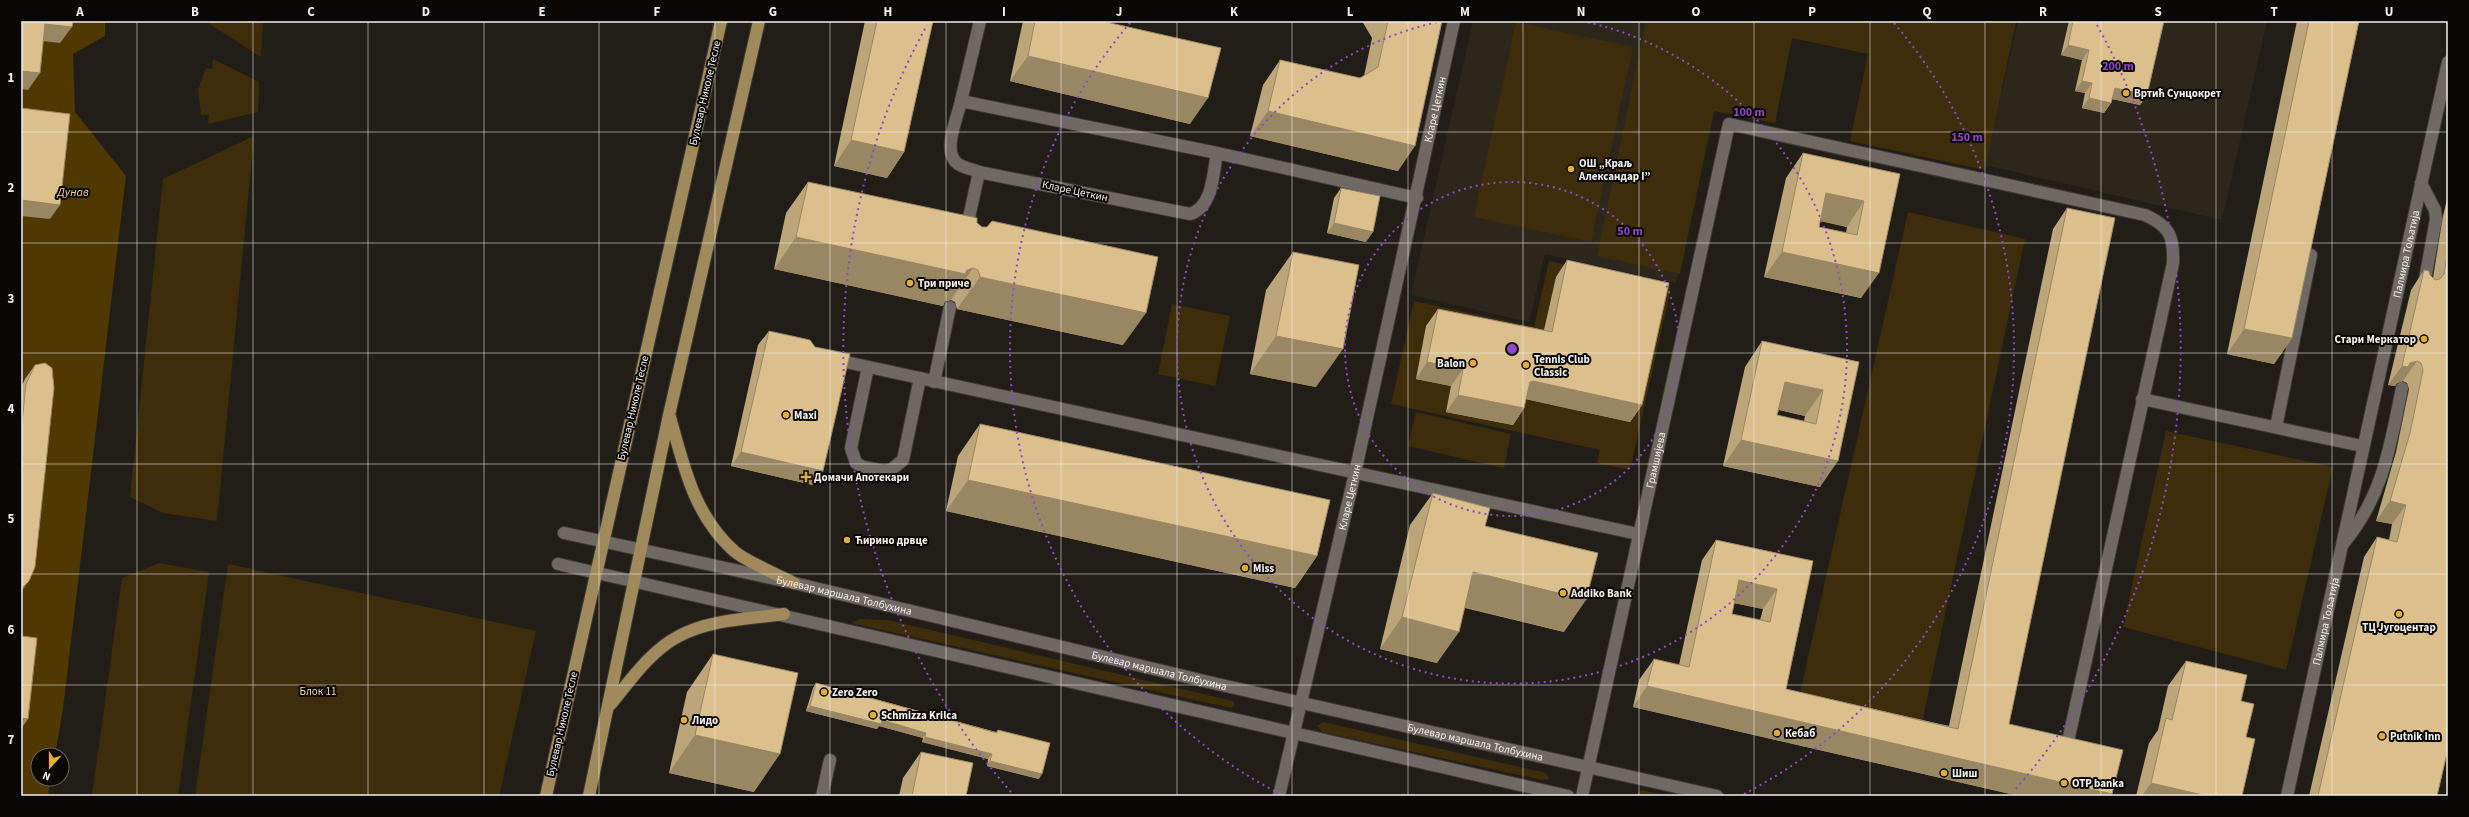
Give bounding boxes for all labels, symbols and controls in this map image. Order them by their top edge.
text: A [75,3,84,21]
text: B [191,3,199,21]
text: C [307,3,315,21]
text: D [422,3,430,21]
text: E [538,3,546,21]
text: F [654,3,661,21]
text: G [769,3,777,21]
text: H [884,3,892,21]
text: I [1002,3,1006,21]
text: J [1116,3,1122,21]
text: K [1230,3,1239,21]
text: L [1347,3,1354,21]
text: M [1460,3,1470,21]
text: N [1577,3,1585,21]
text: O [1692,3,1701,21]
text: P [1808,3,1816,21]
text: Q [1923,3,1932,21]
text: R [2039,3,2047,21]
text: S [2154,3,2162,21]
text: T [2270,3,2278,21]
text: U [2385,3,2393,21]
street label: Булевар Николе Тесле [686,39,724,147]
text: 200 m [2102,58,2134,75]
text: 1 [8,69,15,87]
street label: Кларе Цеткин [1420,75,1449,144]
place label: Вртић Сунцокрет [2134,86,2222,101]
marker: Вртић Сунцокрет [2121,88,2131,98]
text: 100 m [1733,104,1765,121]
text: 150 m [1951,129,1983,146]
place label: ОШ „Краљ Александар I” [1578,156,1651,184]
marker: ОШ „Краљ Александар I” [1566,164,1576,174]
street label: Кларе Цеткин [1041,177,1109,205]
text: 2 [8,179,15,197]
water label: Дунав [56,184,89,201]
street label: Палмира Тољатија [2389,209,2423,299]
text: 50 m [1617,223,1643,240]
place label: Три приче [918,276,970,291]
marker: Три приче [905,278,915,288]
text: 3 [8,290,15,308]
place label: Стари Меркатор [2335,332,2416,347]
marker: Стари Меркатор [2419,334,2429,344]
centre of rings [1505,342,1519,356]
place label: Tennis Club Classic [1534,352,1590,380]
street label: Булевар Николе Тесле [614,354,652,462]
place label: Balon [1437,356,1465,371]
marker: Balon [1468,358,1478,368]
marker: Tennis Club Classic [1521,360,1531,370]
text: 4 [8,400,15,418]
place label: Maxi [794,408,817,423]
marker: Maxi [781,410,791,420]
street label: Грамшијева [1642,430,1669,489]
street label: Кларе Цеткин [1334,463,1364,532]
place label: Домачи Апотекари [814,470,909,485]
marker: Домачи Апотекари [801,472,811,482]
text: 5 [8,510,15,528]
place label: Ћирино дрвце [855,533,928,548]
marker: Ћирино дрвце [842,535,852,545]
place label: Miss [1253,561,1274,576]
marker: Miss [1240,563,1250,573]
street label: Булевар маршала Толбухина [775,572,913,618]
street label: Палмира Тољатија [2308,576,2342,667]
place label: Addiko Bank [1570,586,1632,601]
marker: Addiko Bank [1558,588,1568,598]
marker: ТЦ Југоцентар [2394,609,2404,619]
place label: ТЦ Југоцентар [2362,620,2436,635]
text: 6 [8,621,15,639]
street label: Булевар маршала Толбухина [1090,647,1229,694]
street label: Булевар Николе Тесле [543,670,581,778]
park label: Блок 11 [300,684,336,699]
place label: Zero Zero [832,685,878,700]
marker: Zero Zero [819,687,829,697]
place label: Schmizza Krilca [881,708,957,723]
marker: Schmizza Krilca [868,710,878,720]
place label: Лидо [691,713,718,728]
marker: Лидо [679,715,689,725]
street label: Булевар маршала Толбухина [1406,719,1545,764]
place label: Кебаб [1785,726,1815,741]
marker: Кебаб [1772,728,1782,738]
place label: Putnik Inn [2390,729,2440,744]
text: 7 [8,731,15,749]
marker: Putnik Inn [2377,731,2387,741]
north arrow [30,747,70,787]
place label: Шиш [1952,766,1977,781]
text: N [40,768,53,784]
marker: Шиш [1939,768,1949,778]
place label: OTP banka [2072,776,2124,791]
marker: OTP banka [2059,778,2069,788]

